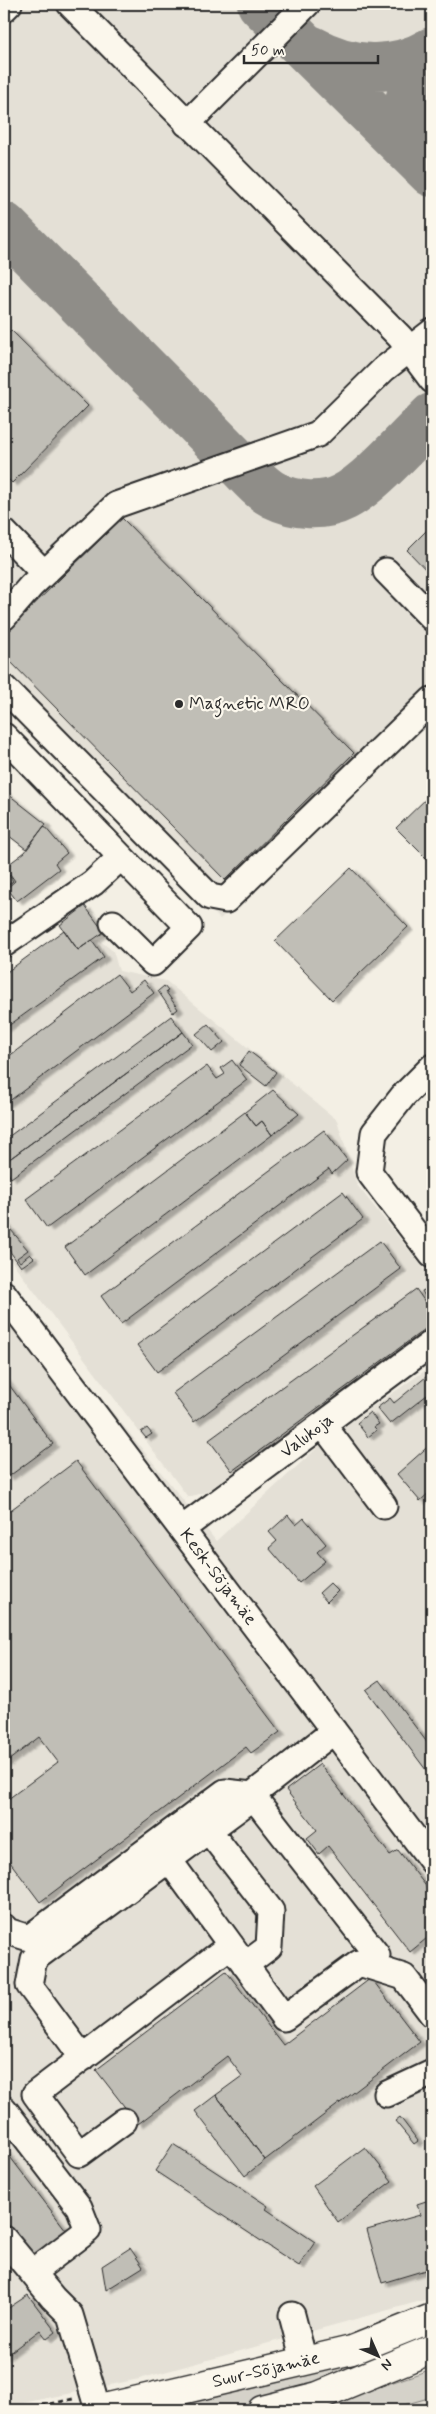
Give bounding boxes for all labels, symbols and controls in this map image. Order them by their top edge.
scale bar [244,32,377,64]
text: 50 m [251,41,285,61]
place label: Magnetic MRO [189,692,310,718]
marker: Magnetic MRO [173,698,185,710]
street label: Valukoja [275,1408,339,1464]
street label: Kesk-Sõjamäe [174,1524,262,1630]
north arrow [354,2332,404,2382]
street label: Suur-Sõjamäe [210,2346,322,2394]
text: N [377,2355,396,2374]

